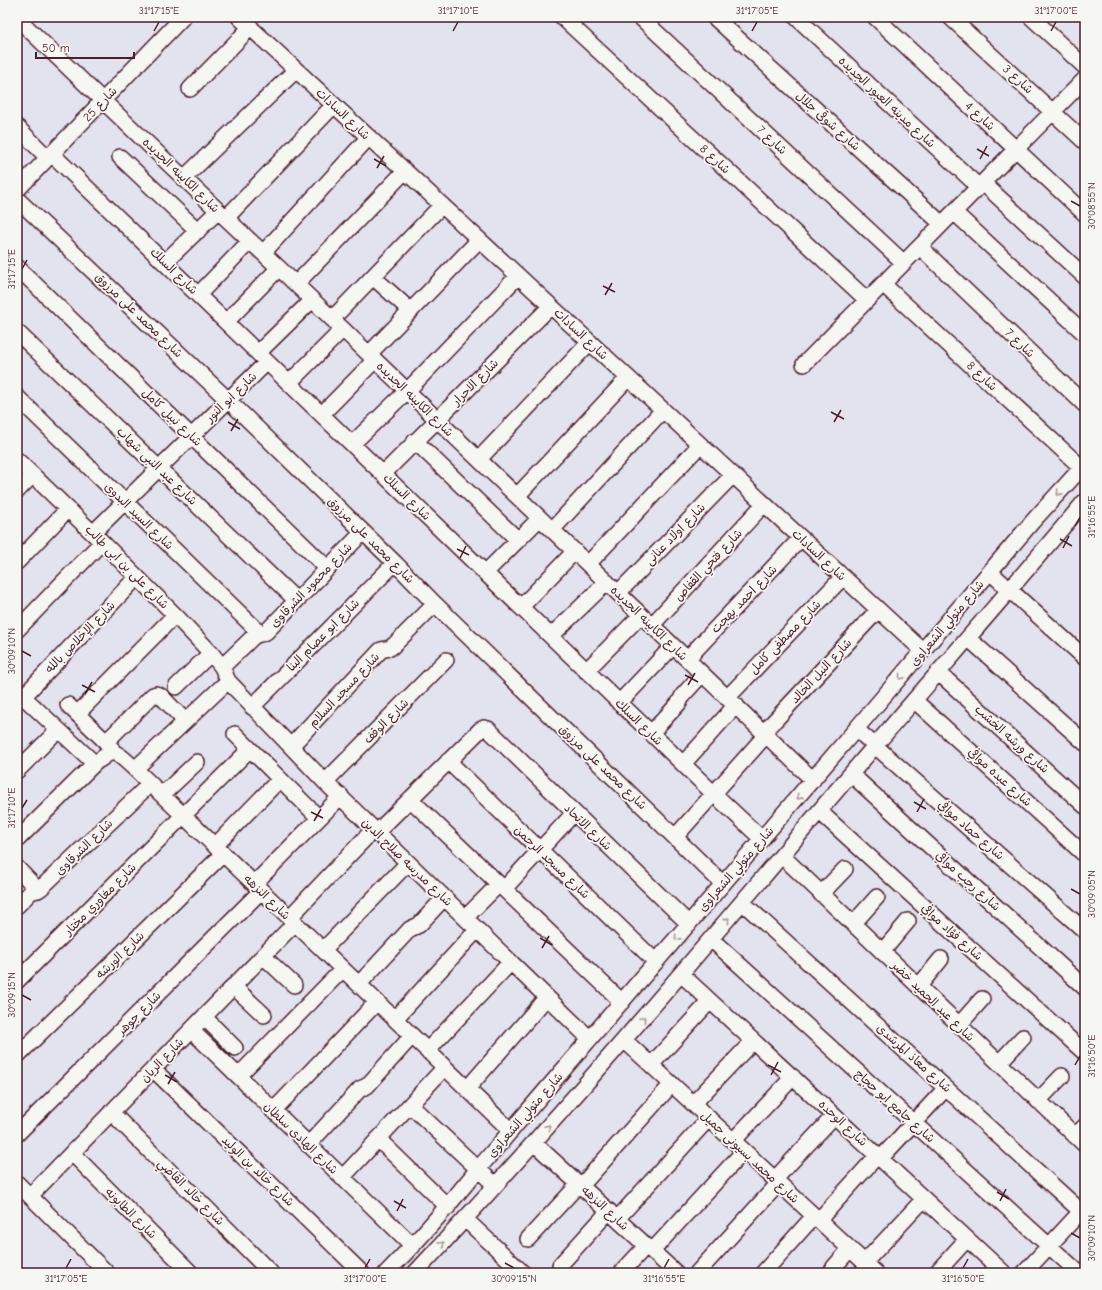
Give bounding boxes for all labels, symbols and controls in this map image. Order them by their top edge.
text: 31°17'15"E [139,5,179,17]
text: 31°17'10"E [438,5,478,17]
text: 31°17'05"E [736,5,778,17]
text: 31°17'00"E [1034,5,1078,17]
scale bar [36,34,134,60]
text: 50 m [42,41,70,55]
street label: شارع مدينه العبور الجديده [834,53,938,152]
street label: شارع 3 [999,62,1036,98]
street label: شارع 25 [80,84,121,126]
street label: شارع السادات [312,85,373,144]
street label: شارع شوقى جلال [792,88,863,155]
street label: شارع 4 [961,99,998,135]
street label: شارع 7 [753,123,790,159]
street label: شارع الكابينه الجديده [138,135,222,217]
street label: شارع 8 [696,142,733,178]
text: 30°08'55"N [1086,183,1098,230]
street label: شارع السلك [146,245,201,299]
text: 31°17'15"E [6,249,18,289]
street label: شارع محمد على مرزوق [91,270,186,362]
street label: شارع السادات [550,305,611,364]
street label: شارع 7 [1001,326,1038,362]
street label: شارع الاحرار [448,356,503,410]
street label: شارع الكابينه الجديده [372,359,456,441]
street label: شارع 8 [963,359,1000,395]
street label: شارع ابو النور [202,369,261,427]
street label: شارع نبيل كامل [138,385,205,450]
street label: شارع عبد النبى شهاب [113,424,200,509]
street label: شارع السلك [379,471,434,525]
street label: شارع السيد البدوى [100,480,176,554]
one-way arrow [1056,488,1064,496]
street label: شارع محمد على مرزوق [324,494,417,587]
text: 31°16'55"E [1086,496,1098,538]
street label: شارع اولاد عنانى [642,500,709,569]
street label: شارع على بن ابى طالب [81,522,172,613]
street label: شارع فتحي القفاص [671,526,748,607]
street label: شارع السادات [788,526,849,585]
street label: شارع محمود الشرقاوى [267,540,356,632]
street label: شارع احمد بهجت [708,562,781,637]
street label: شارع متولي الشعراوى [907,577,990,671]
street label: شارع الكابينه الجديده [606,583,690,665]
street label: شارع ابو عصام البنا [284,596,363,675]
street label: شارع مصطفى كامل [746,597,825,678]
street label: شارع الإخلاص بالله [42,598,119,677]
text: 30°09'10"N [6,628,18,674]
street label: شارع النيل الخالد [788,636,856,708]
street label: شارع مسجد السلام [306,650,384,732]
one-way arrow [899,672,906,679]
street label: شارع الوقف [361,696,413,748]
street label: شارع السلك [611,696,666,750]
street label: شارع ورشه الخشب [971,702,1052,777]
street label: شارع محمد على مرزوق [555,722,650,814]
street label: شارع عبده موافي [964,744,1035,811]
text: 31°17'10"E [6,788,18,828]
one-way arrow [796,792,803,799]
street label: شارع حماد موافي [934,797,1008,864]
street label: شارع الاتحاد [560,801,615,854]
street label: شارع مدرسه صلاح الدين [357,815,455,910]
street label: شارع الشرقاوى [52,816,117,879]
street label: شارع مسجد الرحمن [510,823,592,903]
street label: شارع متولي الشعراوى [695,824,780,917]
street label: شارع رجب موافي [931,848,1004,915]
street label: شارع مغاوري مختار [60,860,140,940]
text: 30°09'05"N [1086,870,1098,918]
street label: شارع النزهه [239,871,293,924]
street label: شارع فؤاد موافي [917,900,986,965]
one-way arrow [722,917,729,924]
street label: شارع الورشه [93,929,148,983]
one-way arrow [675,933,682,940]
street label: شارع عبد الحميد خضر [887,957,977,1045]
text: 30°09'15"N [6,972,18,1018]
street label: شارع جوهر [114,988,165,1040]
one-way arrow [638,1016,645,1024]
street label: شارع معاذ المرشدى [873,1021,954,1097]
text: 31°16'50"E [1086,1034,1098,1078]
street label: شارع الريان [138,1035,188,1086]
street label: شارع جامع ابو حجاج [851,1067,938,1147]
street label: شارع متولي الشعراوى [484,1070,569,1163]
street label: شارع الوحده [814,1097,870,1150]
street label: شارع الهادى سلطان [260,1099,341,1178]
street label: شارع محمد بسيونى جميل [697,1108,802,1208]
one-way arrow [543,1125,550,1132]
street label: شارع خالد بن الوليد [218,1133,297,1210]
street label: شارع خالد القاضي [152,1156,227,1231]
street label: شارع النزهه [577,1183,631,1235]
street label: شارع الطابونه [101,1184,160,1243]
text: 30°09'10"N [1086,1215,1098,1261]
one-way arrow [437,1242,444,1249]
text: 31°17'05"E [45,1273,87,1285]
text: 31°17'00"E [343,1273,387,1285]
text: 30°09'15"N [491,1273,537,1285]
text: 31°16'55"E [643,1273,685,1285]
text: 31°16'50"E [941,1273,985,1285]

